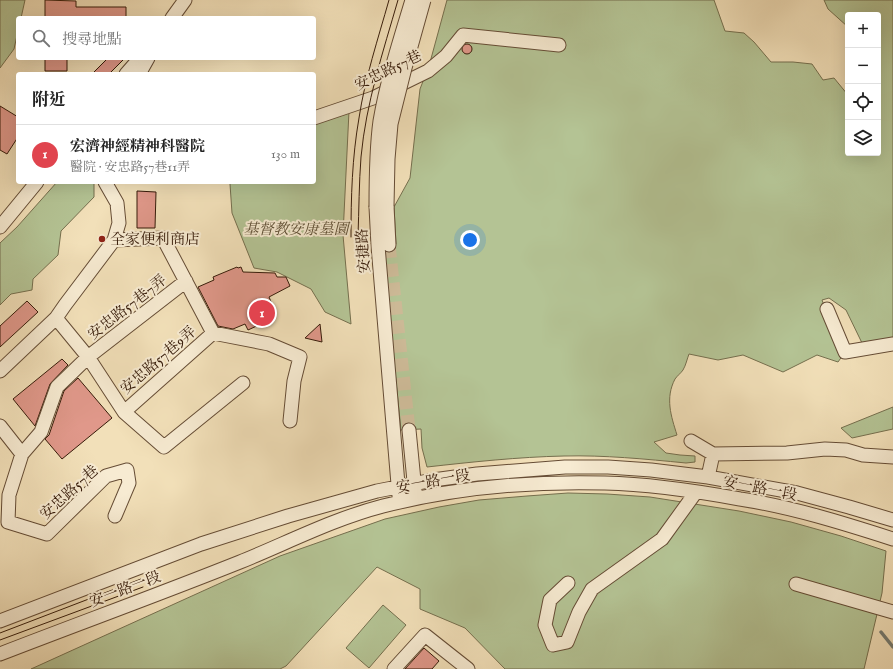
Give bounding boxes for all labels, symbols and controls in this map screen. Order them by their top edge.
map controls [845,12,881,156]
button: + [845,12,881,48]
search box [16,16,316,60]
icon: search [30,27,52,49]
text: 搜尋地點 [62,30,122,49]
street label: 安忠路57巷 [351,46,425,95]
button: − [845,48,881,84]
button: locate [845,84,881,120]
text: 附近 [32,90,66,111]
button: layers [845,120,881,156]
text: 宏濟神經精神科醫院 [70,137,205,156]
text: 1 [43,146,47,163]
text: 130 m [271,146,300,163]
text: 醫院 · 安忠路57巷11弄 [70,159,190,176]
park label: 基督教安康墓園 [243,220,350,239]
street label: 安捷路 [352,228,375,274]
place label: 全家便利商店 [110,230,200,249]
your location [460,230,480,250]
marker: 全家便利商店 [97,234,107,244]
street label: 安忠路57巷7弄 [84,271,170,344]
pin: 1 [249,298,275,328]
street label: 安忠路57巷9弄 [117,322,200,398]
street label: 安忠路57巷 [36,461,103,524]
street label: 安一路一段 [394,466,472,497]
street label: 安一路一段 [721,472,799,505]
street label: 安一路一段 [87,567,164,612]

